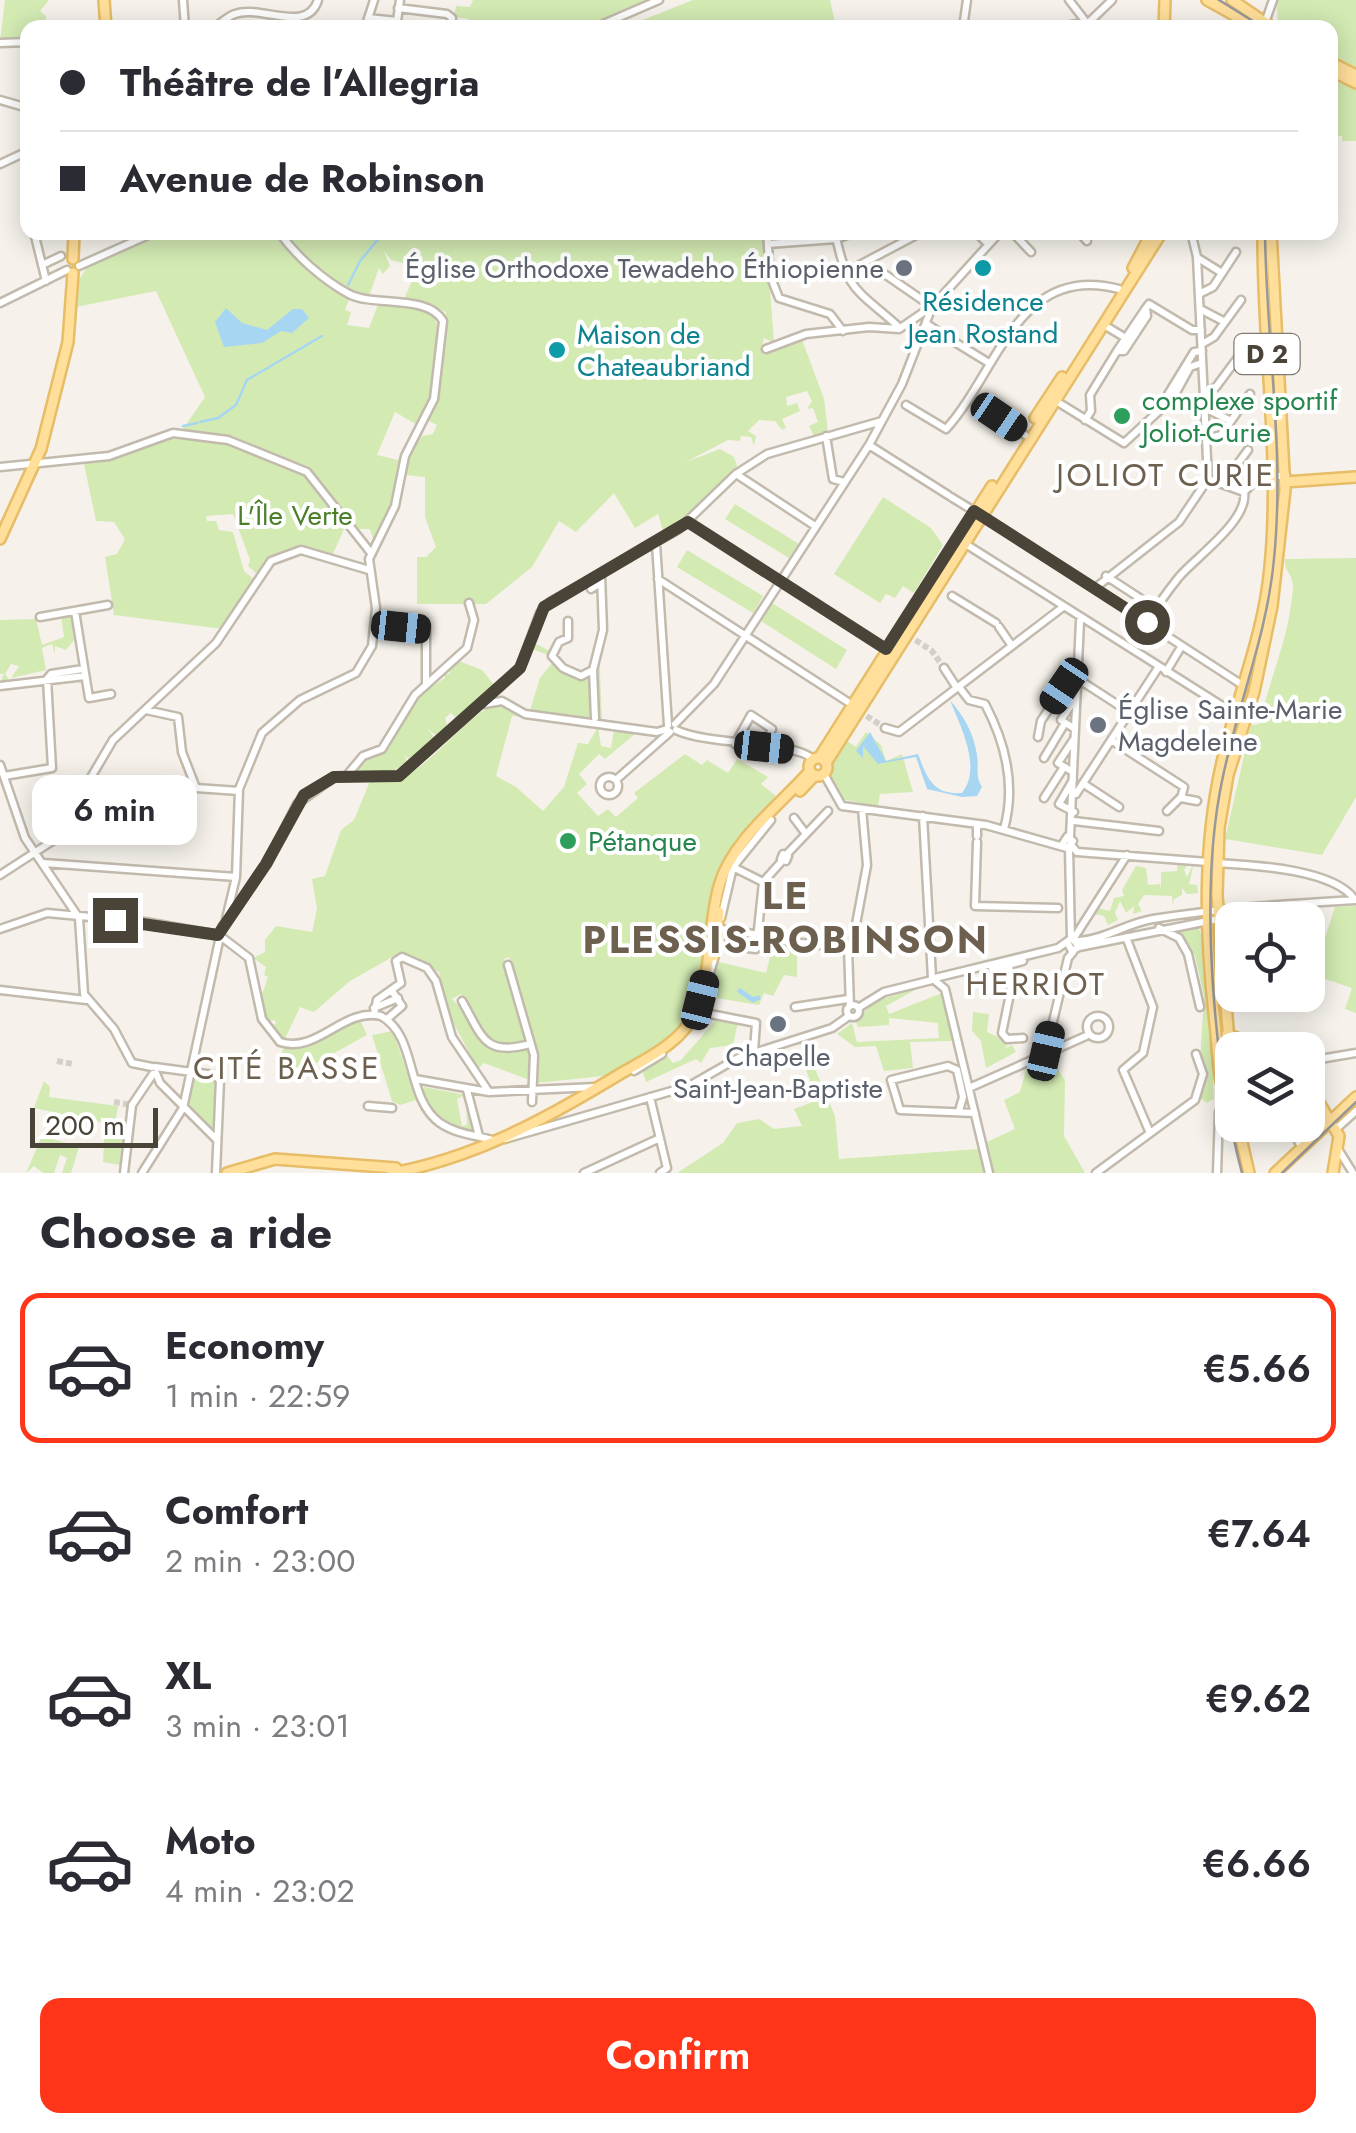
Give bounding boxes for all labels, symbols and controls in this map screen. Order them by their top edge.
text: Théâtre de l’Allegria [120,55,479,110]
text: Avenue de Robinson [120,151,485,206]
place label: Église Orthodoxe Tewadeho Éthiopienne [405,248,884,289]
marker: Église Orthodoxe Tewadeho Éthiopienne [893,257,915,279]
marker: Résidence Jean Rostand [972,257,994,279]
place label: Résidence Jean Rostand [904,281,1058,354]
place label: Maison de Chateaubriand [577,314,751,387]
road number: D 2 [1234,334,1300,374]
marker: Maison de Chateaubriand [546,339,568,361]
place label: complexe sportif Joliot-Curie [1138,380,1338,453]
car [966,388,1032,446]
marker: complexe sportif Joliot-Curie [1111,405,1133,427]
district label: JOLIOT CURIE [1052,452,1276,498]
park label: L'Île Verte [237,495,353,536]
route start [1125,600,1170,645]
car [370,609,432,645]
car [1035,653,1093,719]
place label: Église Sainte-Marie Magdeleine [1118,689,1342,762]
marker: Église Sainte-Marie Magdeleine [1087,714,1109,736]
car [733,729,795,765]
callout: 6 min [32,775,198,845]
text: 6 min [73,787,156,833]
place label: Pétanque [588,821,697,862]
marker: Pétanque [557,830,579,852]
district label: LE PLESSIS-ROBINSON [583,868,989,967]
route end [93,898,138,943]
map controls [1215,902,1325,1142]
button: locate [1215,902,1325,1012]
district label: HERRIOT [966,961,1106,1007]
car [678,967,722,1033]
marker: Chapelle Saint-Jean-Baptiste [767,1013,789,1035]
car [1025,1018,1067,1084]
button: layers [1215,1032,1325,1142]
place label: Chapelle Saint-Jean-Baptiste [673,1036,883,1109]
district label: CITÉ BASSE [193,1045,381,1091]
scale bar [30,1103,158,1148]
text: 200 m [45,1105,125,1146]
text: Choose a ride [40,1200,332,1265]
text: Economy [165,1318,324,1373]
icon: car [45,1323,135,1413]
text: €5.66 [1203,1341,1311,1396]
text: 1 min · 22:59 [165,1373,350,1419]
text: Comfort [165,1483,308,1538]
icon: car [45,1488,135,1578]
text: €7.64 [1207,1506,1311,1561]
text: 2 min · 23:00 [165,1538,355,1584]
text: XL [165,1648,211,1703]
icon: car [45,1653,135,1743]
text: €9.62 [1205,1671,1311,1726]
text: 3 min · 23:01 [165,1703,350,1749]
text: Moto [165,1813,256,1868]
icon: car [45,1818,135,1908]
text: €6.66 [1202,1836,1311,1891]
text: 4 min · 23:02 [165,1868,355,1914]
button: Confirm [40,1998,1316,2113]

